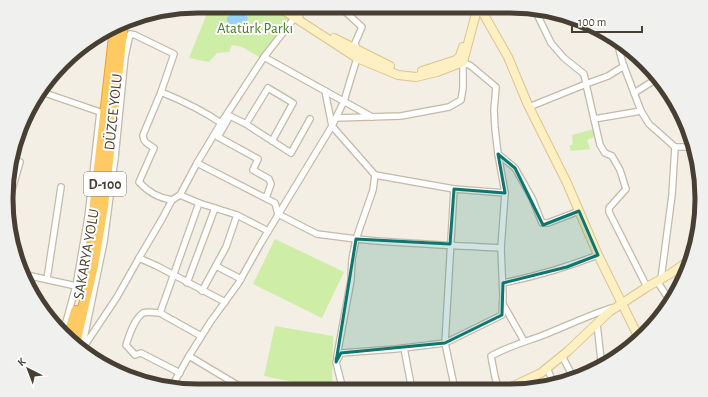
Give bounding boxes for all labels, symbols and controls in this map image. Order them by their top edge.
scale bar [572,8,642,34]
text: 100 m [578,16,606,28]
park label: Atatürk Parkı [217,21,293,36]
street label: DÜZCE YOLU [100,73,125,151]
road number: D-100 [84,172,126,196]
street label: SAKARYA YOLU [71,208,102,300]
north arrow [8,349,48,389]
text: K [16,355,28,368]

